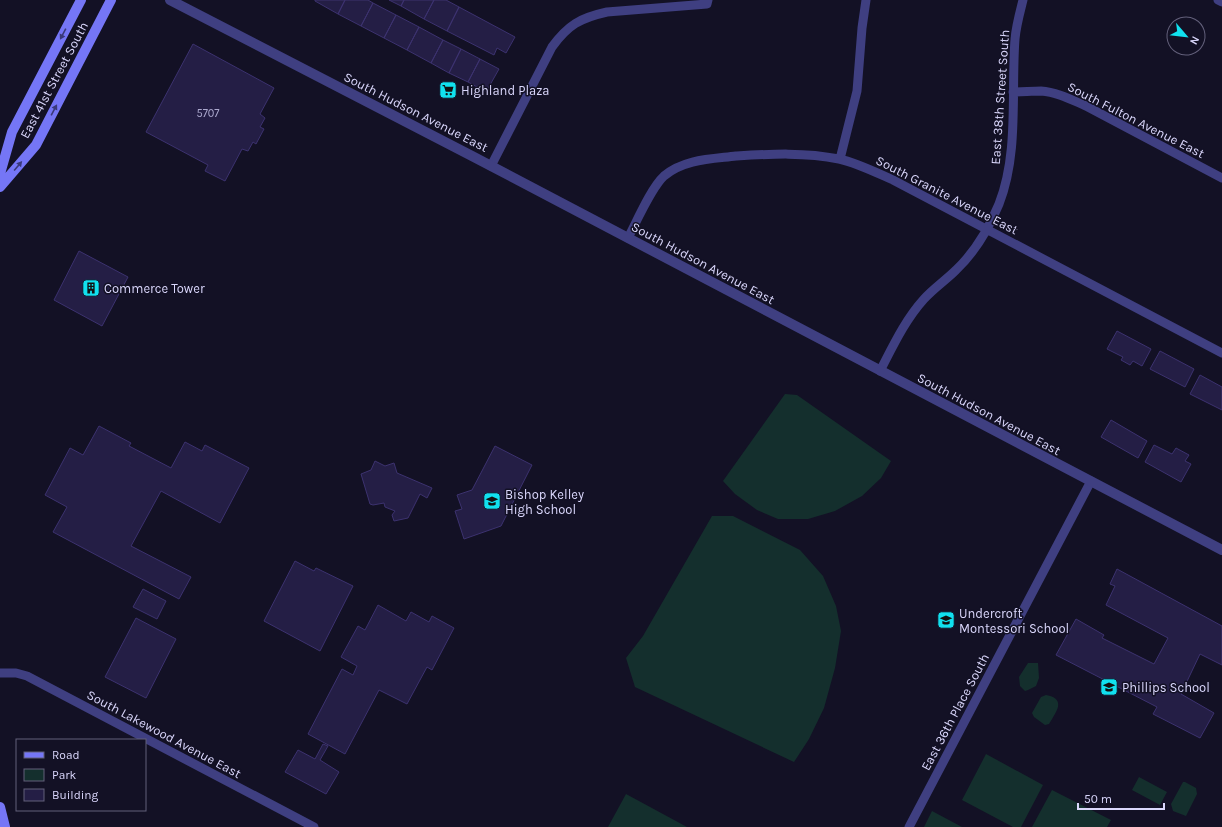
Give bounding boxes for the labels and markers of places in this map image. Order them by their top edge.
supermarket icon: Highland Plaza [438,80,458,100]
place label: Highland Plaza [461,83,550,98]
building icon: Commerce Tower [81,278,101,298]
place label: Commerce Tower [104,281,205,296]
place label: Bishop Kelley High School [505,487,584,517]
school or university icon: Bishop Kelley High School [482,491,502,511]
place label: Undercroft Montessori School [959,606,1069,636]
school or university icon: Undercroft Montessori School [936,610,956,630]
school or university icon: Phillips School [1099,677,1119,697]
place label: Phillips School [1122,680,1210,695]

